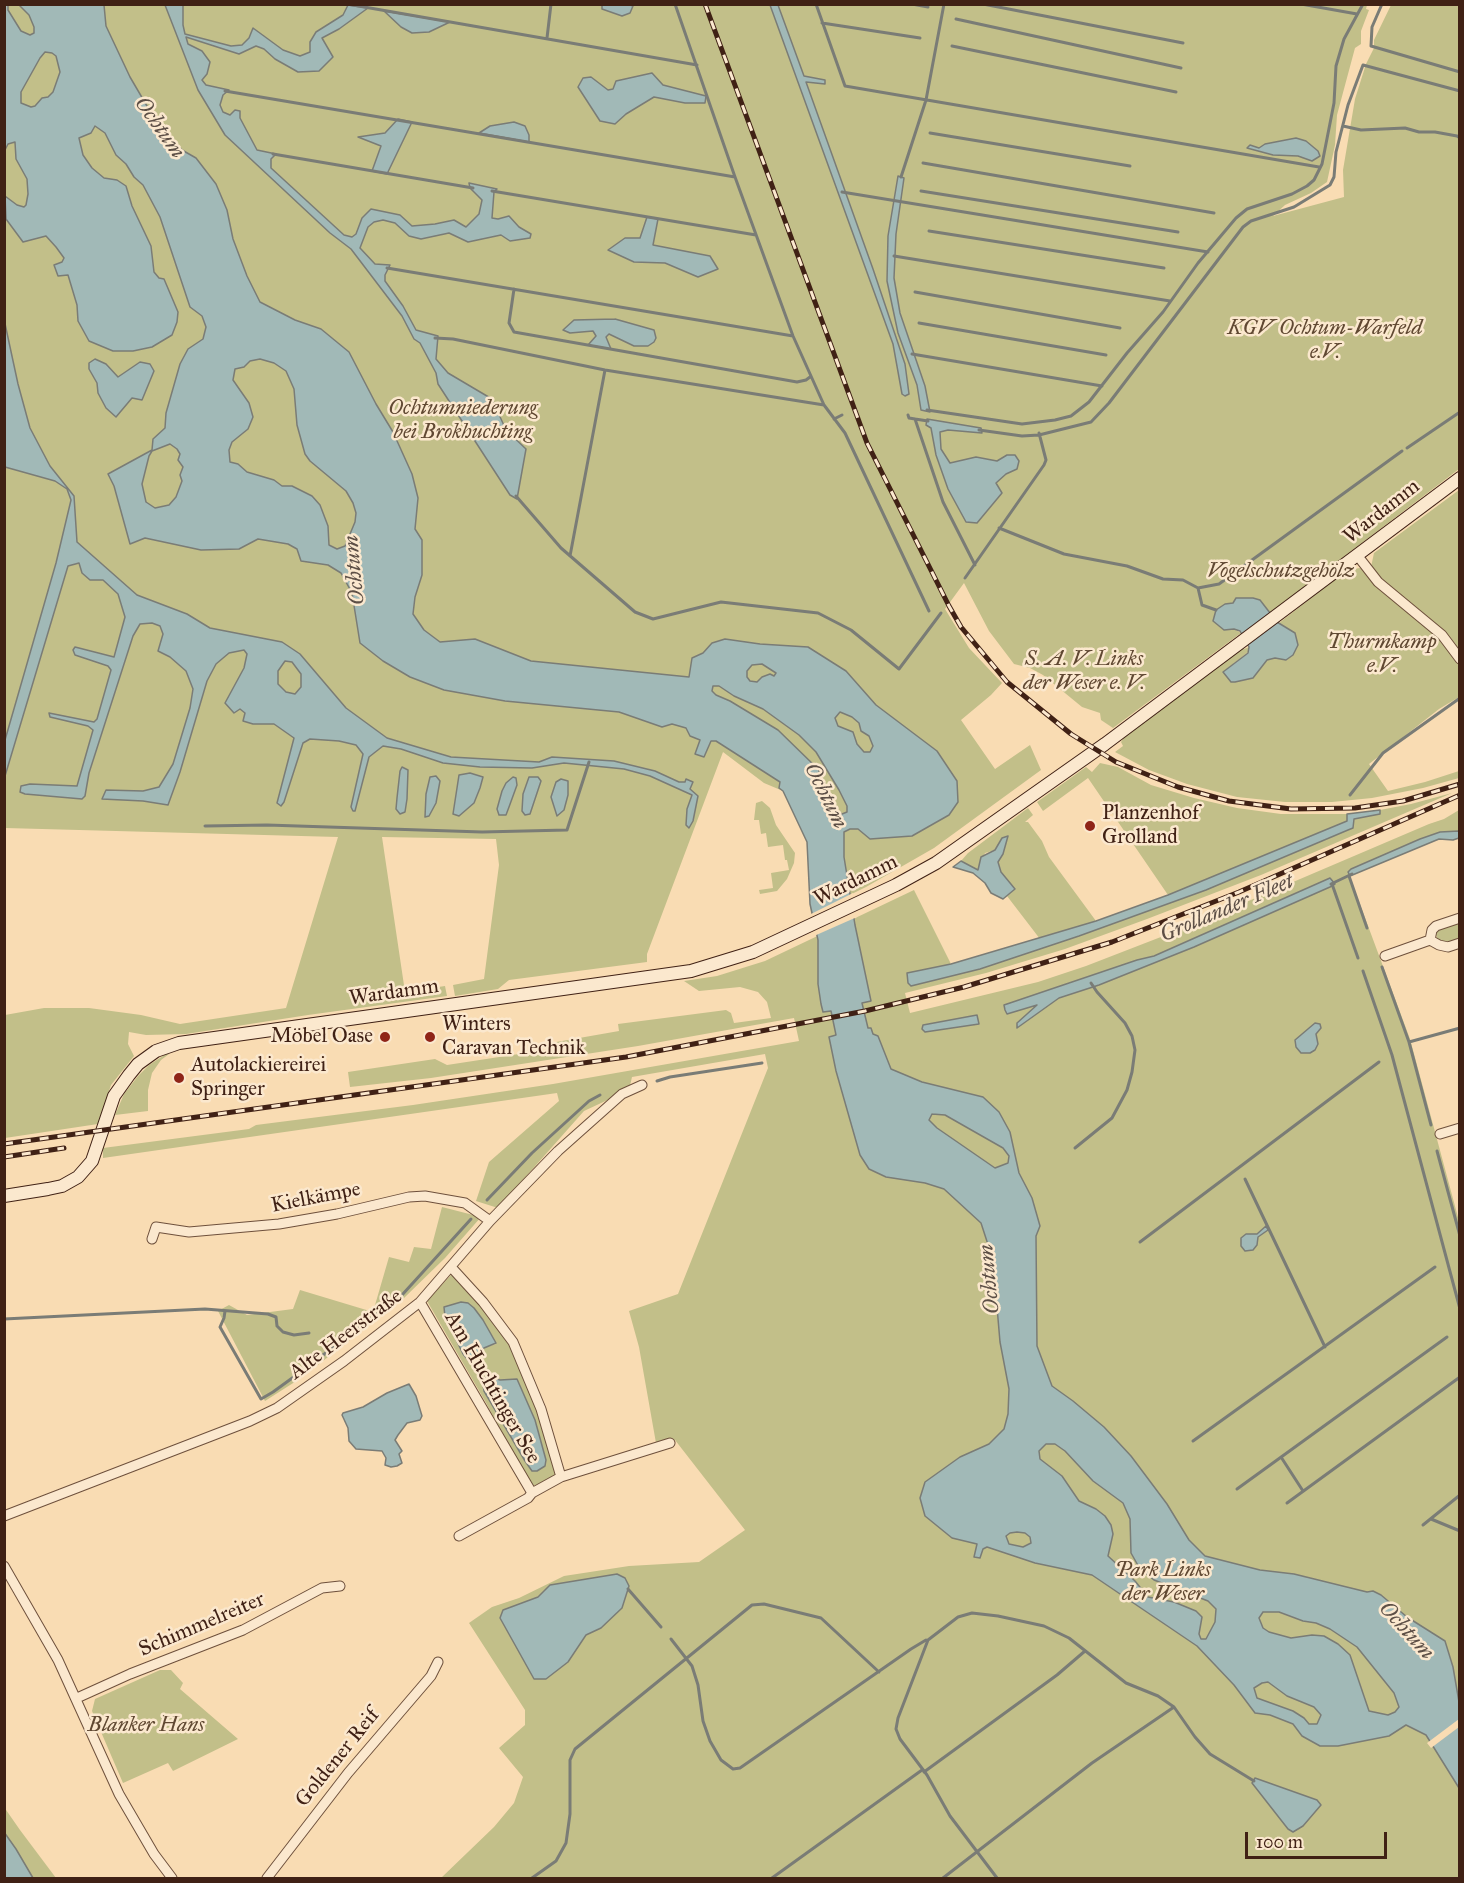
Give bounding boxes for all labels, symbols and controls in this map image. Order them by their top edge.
water label: Ochtum [128,92,190,164]
park label: KGV Ochtum-Warfeld e.V. [1228,316,1422,366]
park label: Ochtumniederung bei Brokhuchting [388,396,538,446]
street label: Wardamm [1339,474,1425,550]
water label: Ochtum [339,534,371,606]
park label: Vogelschutzgehölz [1207,559,1355,585]
park label: Thurmkamp e.V. [1327,630,1437,680]
park label: S. A. V. Links der Weser e. V. [1023,647,1145,697]
water label: Ochtum [798,759,852,833]
place label: Planzenhof Grolland [1102,801,1199,851]
marker: Planzenhof Grolland [1083,819,1097,833]
street label: Wardamm [810,850,902,912]
water label: Grollander Fleet [1156,869,1298,949]
street label: Wardamm [348,974,440,1012]
place label: Winters Caravan Technik [442,1012,585,1062]
place label: Möbel Oase [270,1024,373,1050]
marker: Möbel Oase [378,1030,392,1044]
marker: Winters Caravan Technik [423,1030,437,1044]
place label: Autolackiereirei Springer [191,1053,326,1103]
marker: Autolackiereirei Springer [172,1071,186,1085]
street label: Kielkämpe [269,1177,363,1219]
water label: Ochtum [974,1243,1006,1315]
street label: Alte Heerstraße [284,1284,408,1386]
street label: Am Huchtinger See [438,1308,546,1468]
park label: Park Links der Weser [1115,1558,1211,1608]
street label: Schimmelreiter [135,1587,269,1663]
water label: Ochtum [1373,1596,1439,1666]
street label: Goldener Reif [291,1704,385,1812]
park label: Blanker Hans [88,1713,204,1739]
scale bar [1248,1820,1390,1858]
text: 100 m [1256,1831,1303,1853]

